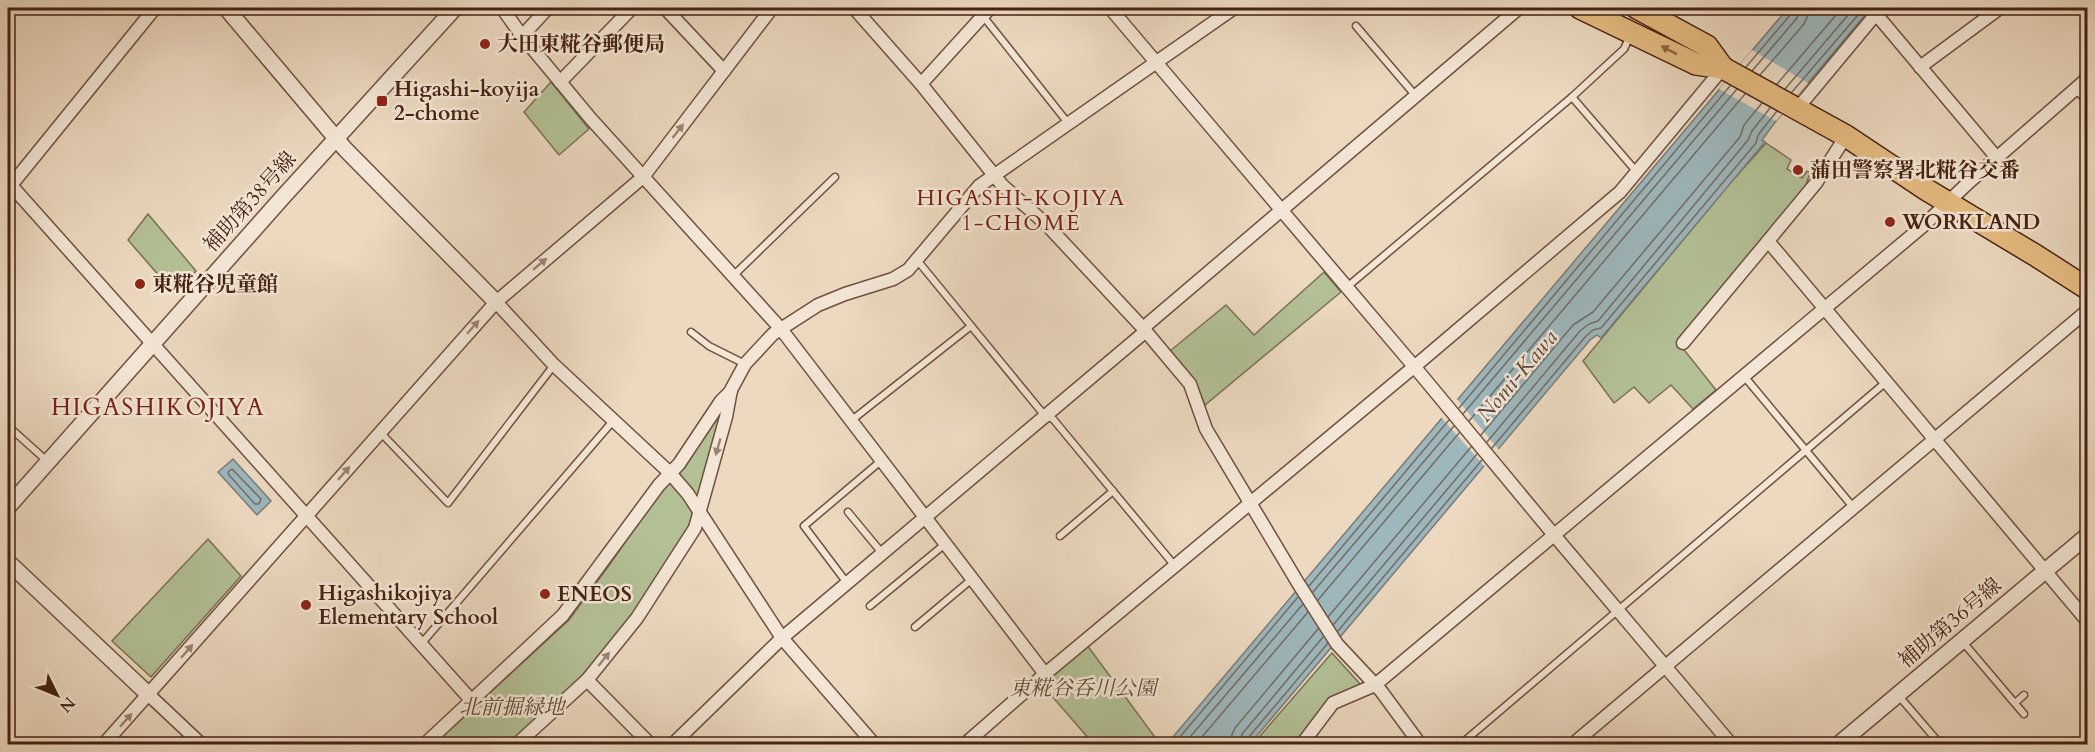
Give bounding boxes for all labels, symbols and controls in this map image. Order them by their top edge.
place label: 大田東糀谷郵便局 [497,30,665,59]
marker: 大田東糀谷郵便局 [478,37,492,51]
one-way arrow [1660,45,1677,55]
place label: Higashi-koyija 2-chome [394,75,540,128]
marker: Higashi-koyija 2-chome [375,94,389,108]
one-way arrow [672,123,684,138]
street label: 補助第38号線 [197,145,303,259]
place label: 蒲田警察署北糀谷交番 [1810,156,2020,185]
marker: 蒲田警察署北糀谷交番 [1791,163,1805,177]
district label: HIGASHI-KOJIYA 1-CHOME [916,183,1126,238]
place label: WORKLAND [1901,208,2040,237]
marker: WORKLAND [1883,215,1897,229]
one-way arrow [532,258,547,271]
place label: 東糀谷児童館 [152,270,278,299]
marker: 東糀谷児童館 [133,277,147,291]
one-way arrow [466,319,480,334]
water label: Nomi-Kawa [1470,324,1564,428]
district label: HIGASHIKOJIYA [51,391,265,424]
one-way arrow [713,438,722,456]
one-way arrow [337,466,350,481]
street label: 補助第36号線 [1892,571,2008,675]
place label: Higashikojiya Elementary School [318,579,498,632]
place label: ENEOS [557,580,632,609]
marker: ENEOS [538,587,552,601]
marker: Higashikojiya Elementary School [299,598,313,612]
one-way arrow [180,644,193,659]
one-way arrow [597,651,610,667]
north arrow [27,665,87,725]
park label: 東糀谷呑川公園 [1010,674,1159,703]
text: N [54,692,80,717]
park label: 北前掘緑地 [460,693,566,722]
one-way arrow [119,713,132,728]

